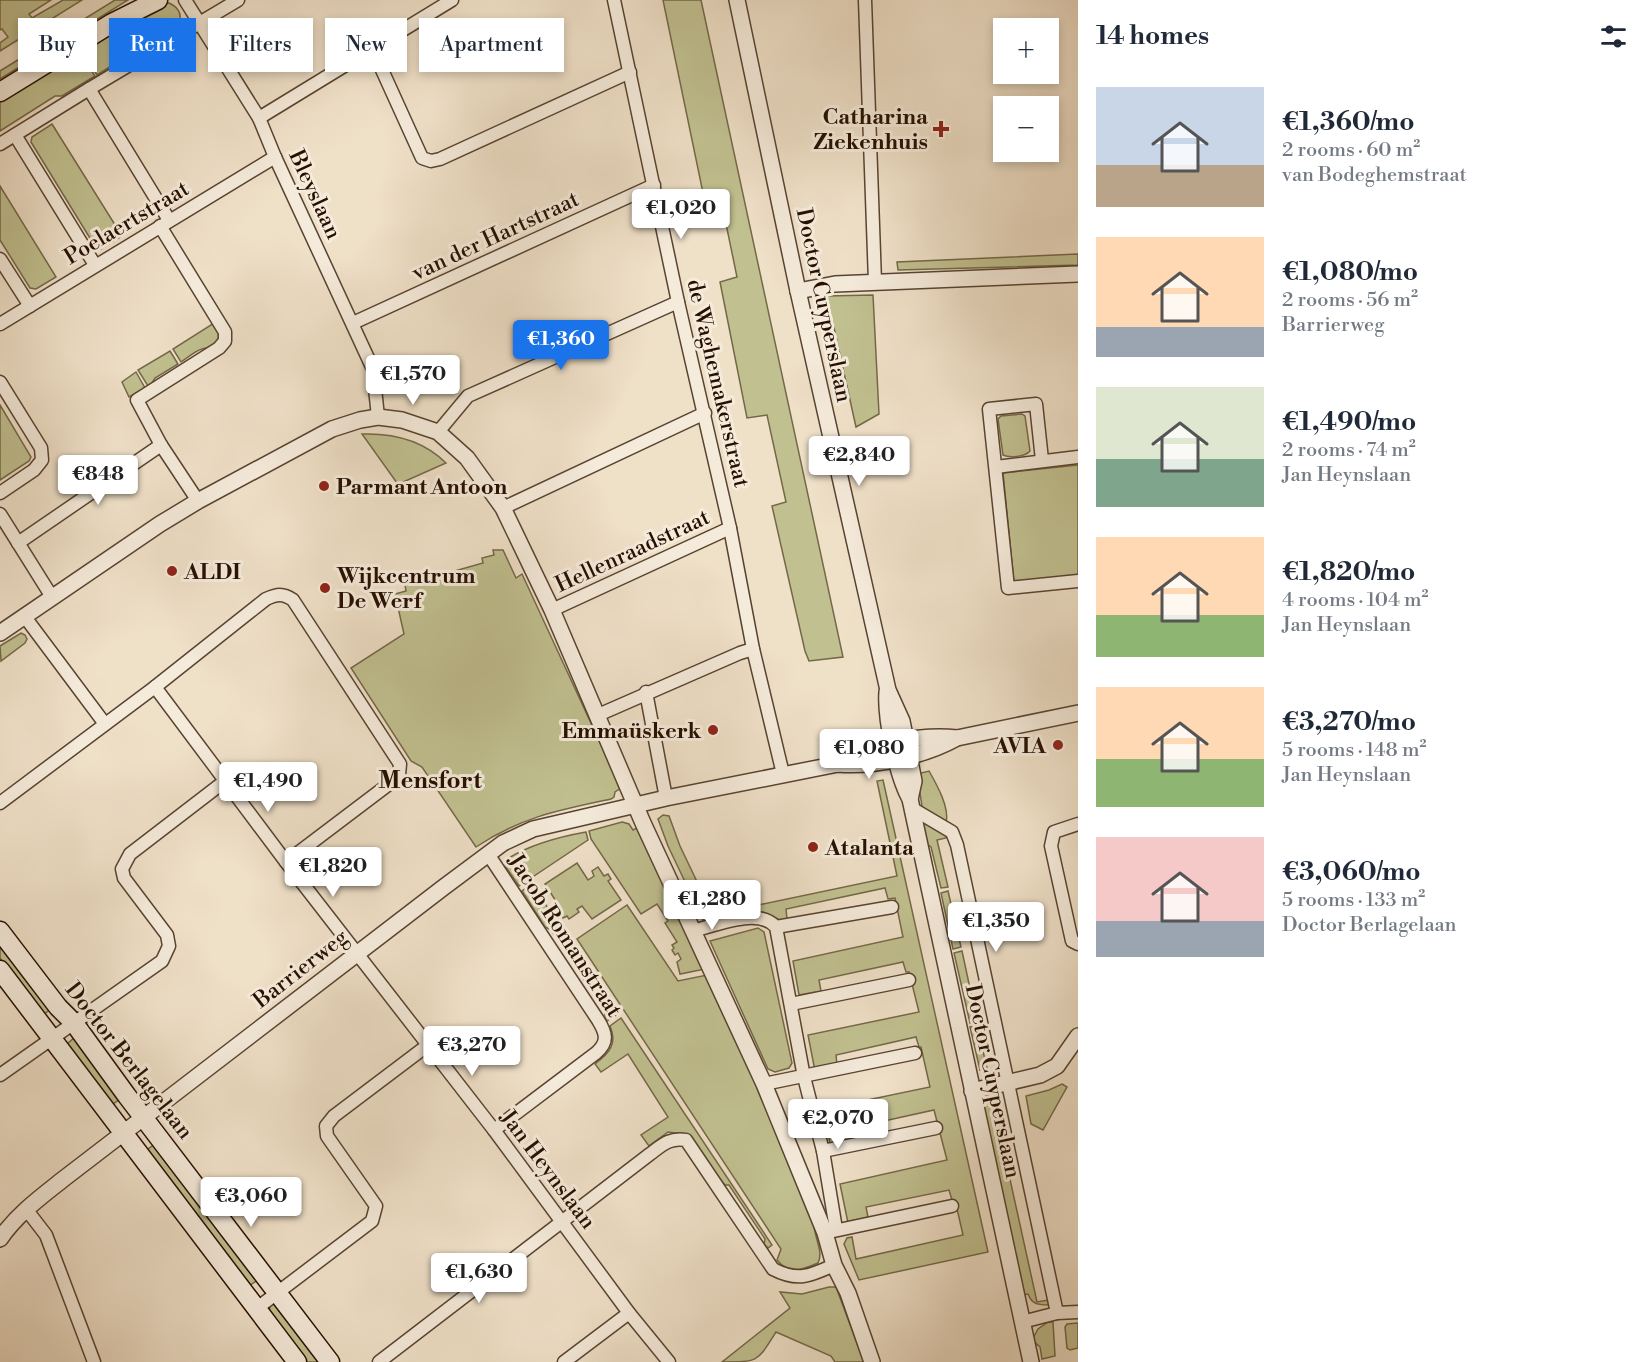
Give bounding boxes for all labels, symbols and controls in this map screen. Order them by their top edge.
chip: Buy [18,18,97,72]
chip: Rent [109,18,196,72]
chip: Filters [208,18,313,72]
chip: New [325,18,407,72]
chip: Apartment [419,18,564,72]
map controls [993,18,1059,162]
button: + [993,18,1059,84]
text: 14 homes [1096,20,1209,52]
icon: filters [1597,20,1630,53]
button: − [993,96,1059,162]
place label: Catharina Ziekenhuis [813,104,929,156]
text: €1,360/mo [1282,106,1415,138]
icon: home [1144,111,1216,183]
marker: Catharina Ziekenhuis [932,120,950,138]
text: 2 rooms · 60 m² [1282,138,1420,163]
street label: Bleyslaan [282,145,347,243]
text: van Bodeghemstraat [1282,163,1467,188]
street label: Poelaertstraat [59,175,194,271]
street label: van der Hartstraat [407,186,584,287]
pin: €1,020 [632,189,730,240]
text: €1,020 [646,196,716,221]
street label: Doctor Cuyperslaan [790,206,857,405]
text: €1,080/mo [1282,256,1418,288]
icon: home [1144,261,1216,333]
street label: de Waghemakerstraat [680,277,755,490]
text: 2 rooms · 56 m² [1282,288,1418,313]
text: Barrierweg [1282,313,1385,338]
pin: €1,360 [512,320,610,371]
text: €1,360 [527,327,595,352]
pin: €1,570 [364,355,462,406]
text: €1,570 [380,362,446,387]
text: €1,490/mo [1282,406,1416,438]
icon: home [1144,411,1216,483]
pin: €2,840 [810,436,908,487]
text: 2 rooms · 74 m² [1282,438,1416,463]
text: €2,840 [823,443,895,468]
pin: €848 [62,455,134,506]
text: €848 [72,462,124,487]
text: Jan Heynslaan [1282,463,1411,488]
place label: Parmant Antoon [336,474,508,501]
marker: Parmant Antoon [317,479,331,493]
street label: Hellenraadstraat [551,504,714,599]
text: €1,820/mo [1282,556,1415,588]
place label: ALDI [183,559,241,586]
icon: home [1144,561,1216,633]
place label: Wijkcentrum De Werf [336,563,475,615]
marker: ALDI [165,564,179,578]
marker: Wijkcentrum De Werf [318,581,332,595]
text: 4 rooms · 104 m² [1282,588,1429,613]
text: Jan Heynslaan [1282,613,1411,638]
text: €3,270/mo [1282,706,1416,738]
icon: home [1144,711,1216,783]
place label: Emmaüskerk [561,718,701,745]
marker: Emmaüskerk [706,723,720,737]
pin: €1,080 [820,729,918,780]
place label: AVIA [992,733,1047,760]
text: €1,080 [834,736,904,761]
marker: AVIA [1051,738,1065,752]
text: 5 rooms · 148 m² [1282,738,1426,763]
pin: €1,490 [219,762,317,813]
text: Jan Heynslaan [1282,763,1411,788]
district label: Mensfort [378,766,482,796]
text: €1,490 [233,769,303,794]
place label: Atalanta [824,835,915,862]
marker: Atalanta [806,840,820,854]
pin: €1,820 [284,847,382,898]
street label: Jacob Romanstraat [501,848,628,1023]
text: €1,820 [299,854,367,879]
text: €3,060/mo [1282,856,1421,888]
icon: home [1144,861,1216,933]
pin: €1,280 [663,880,761,931]
text: €1,280 [678,887,746,912]
text: 5 rooms · 133 m² [1282,888,1425,913]
pin: €1,350 [947,902,1045,953]
text: €1,350 [962,909,1030,934]
text: Doctor Berlagelaan [1282,913,1457,938]
street label: Barrierweg [247,923,354,1015]
street label: Doctor Berlagelaan [59,977,199,1145]
street label: Doctor Cuyperslaan [959,982,1026,1181]
pin: €3,270 [423,1026,521,1077]
text: €3,270 [437,1033,507,1058]
pin: €2,070 [789,1099,887,1150]
street label: Jan Heynslaan [494,1104,601,1235]
text: €2,070 [802,1106,874,1131]
pin: €3,060 [202,1177,300,1228]
text: €3,060 [215,1184,287,1209]
pin: €1,630 [430,1253,528,1304]
text: €1,630 [445,1260,513,1285]

